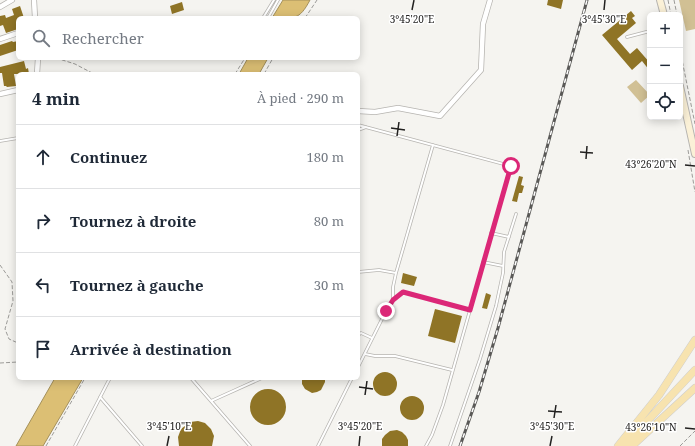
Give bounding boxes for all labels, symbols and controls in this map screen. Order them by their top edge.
text: 3°45'20"E [390,12,434,26]
text: 3°45'30"E [582,12,626,26]
map controls [647,12,683,120]
button: + [647,12,683,48]
search box [16,16,360,60]
icon: search [30,27,52,49]
text: Rechercher [62,28,144,48]
button: − [647,48,683,84]
button: locate [647,84,683,120]
text: 4 min [32,87,80,110]
text: À pied · 290 m [257,89,344,107]
icon: ahead [32,146,54,168]
text: Continuez [70,147,147,167]
text: 180 m [307,148,344,166]
route start [502,157,520,175]
text: 43°26'20"N [625,157,677,171]
icon: right [32,210,54,232]
text: Tournez à droite [70,211,196,231]
text: 80 m [314,212,344,230]
icon: left [32,274,54,296]
text: Tournez à gauche [70,275,204,295]
text: 30 m [314,276,344,294]
route end [377,302,395,320]
icon: arrive [32,338,54,360]
text: Arrivée à destination [70,339,232,359]
text: 3°45'10"E [147,419,191,433]
text: 3°45'20"E [338,419,382,433]
text: 3°45'30"E [530,419,574,433]
text: 43°26'10"N [625,420,677,434]

